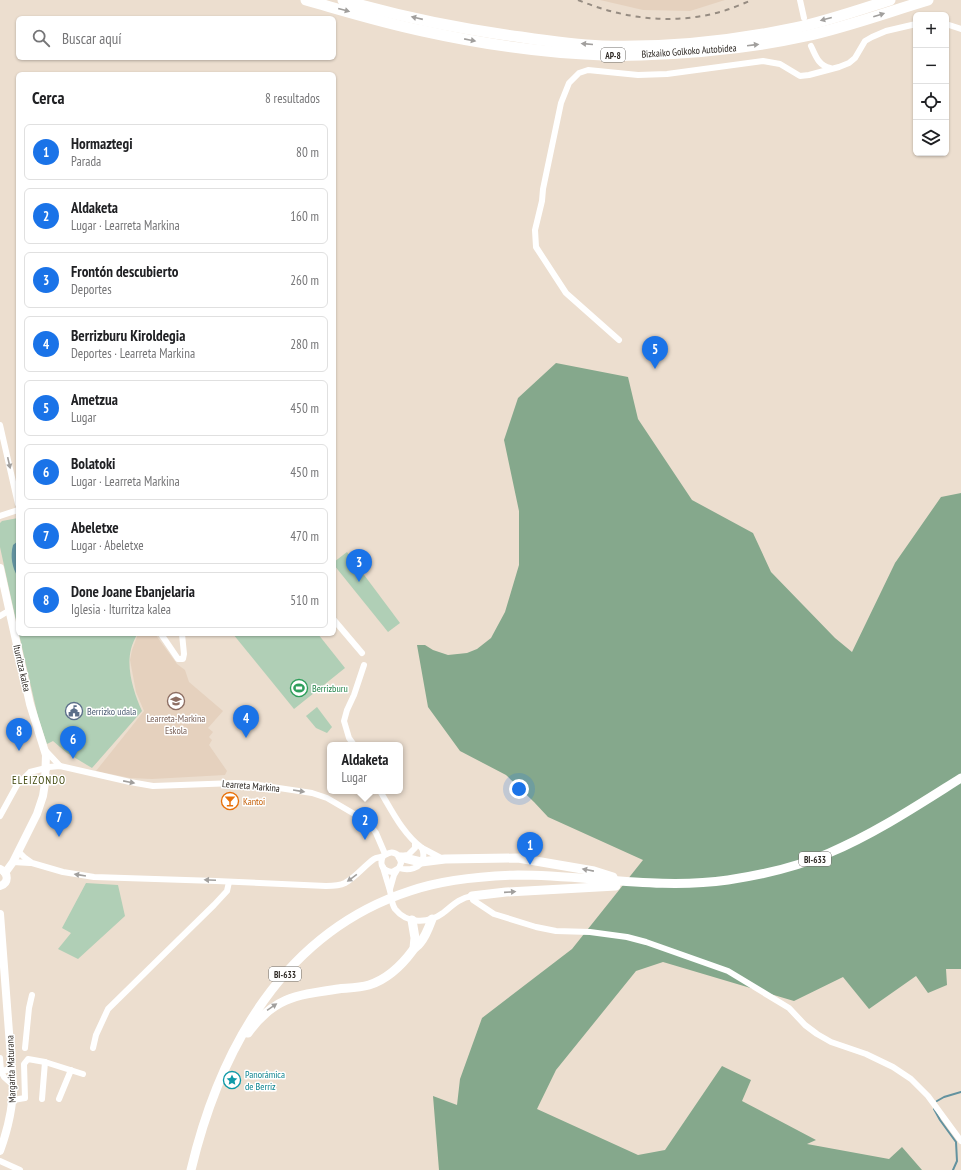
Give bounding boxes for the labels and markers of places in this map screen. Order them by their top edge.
pin: 5 [642,336,668,369]
pin: 3 [346,549,372,582]
sports icon: Berrizburu [289,678,309,698]
place label: Berrizburu [312,682,348,695]
school or university icon: Learreta-Markina Eskola [166,691,186,711]
public building icon: Berrizko udala [64,701,84,721]
place label: Berrizko udala [87,705,136,718]
pin: 4 [233,705,259,738]
place label: Learreta-Markina Eskola [147,712,205,737]
pin: 8 [6,718,32,751]
pin: 6 [60,726,86,759]
bar icon: Kantoi [220,791,240,811]
place label: Kantoi [243,795,265,808]
pin: 7 [46,804,72,837]
pin: 2 [352,807,378,840]
pin: 1 [517,832,543,865]
place label: Panorámica de Berriz [245,1068,285,1093]
place icon: Panorámica de Berriz [222,1070,242,1090]

